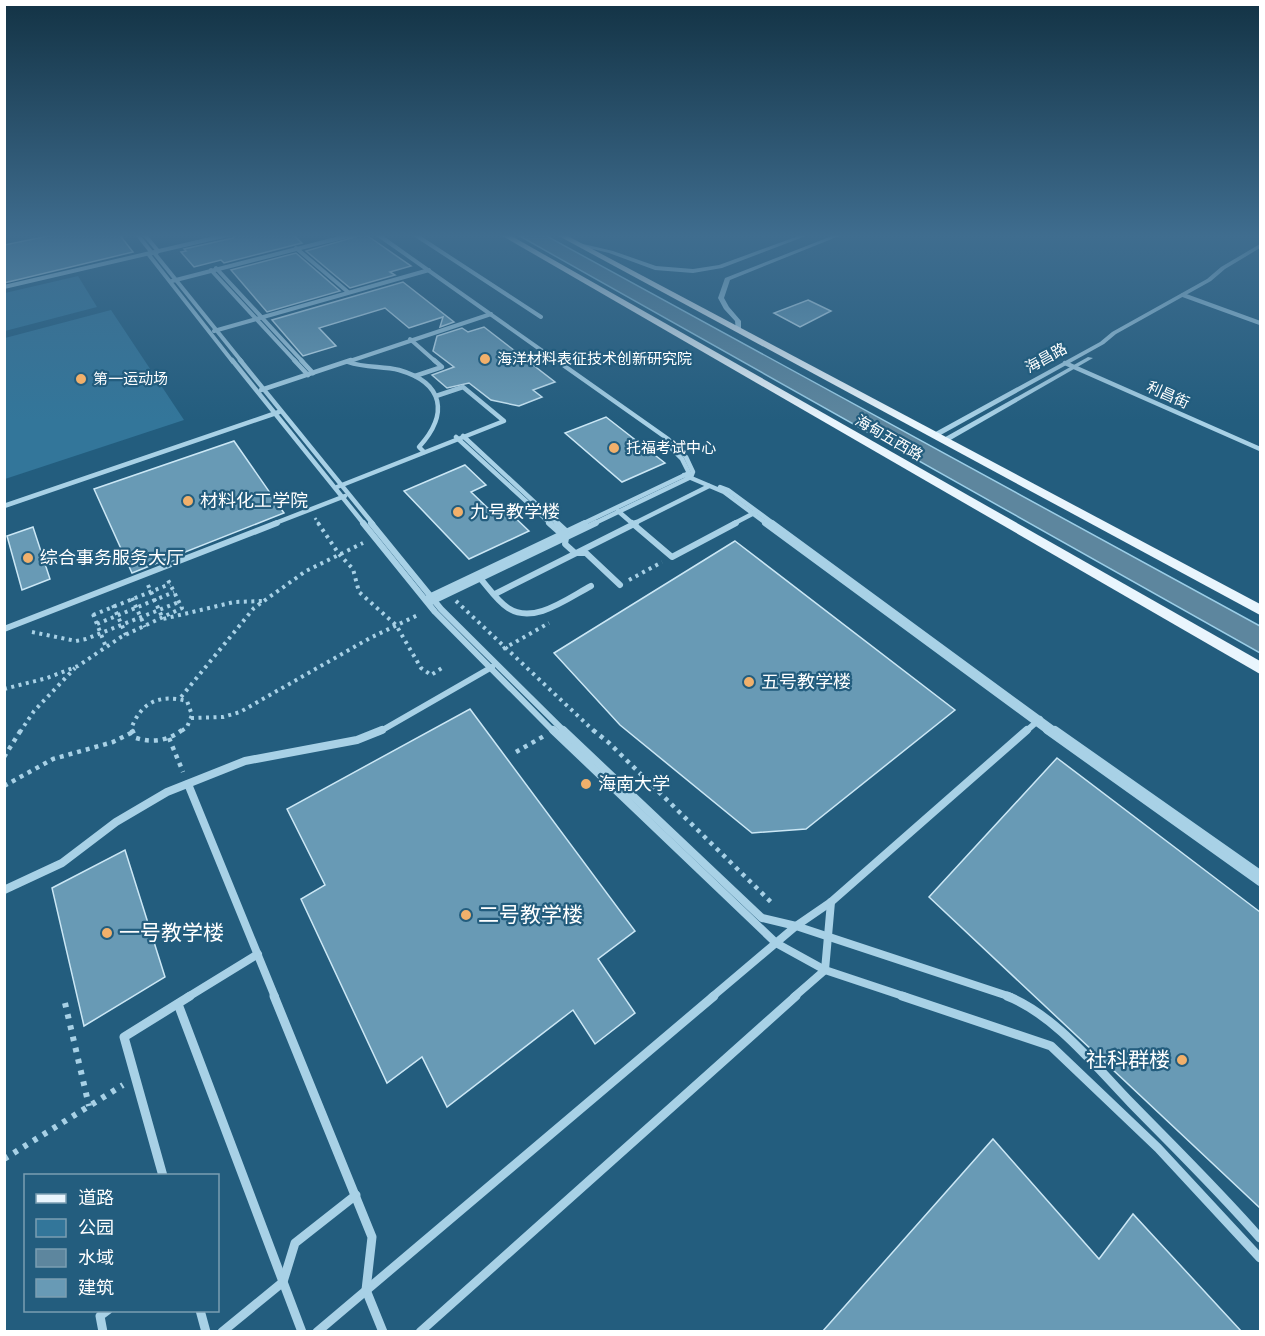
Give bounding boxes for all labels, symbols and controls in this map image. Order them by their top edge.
street label: 海昌路 [1021,338,1070,377]
place label: 海洋材料表征技术创新研究院 [497,349,692,368]
marker: 海洋材料表征技术创新研究院 [478,352,492,366]
place label: 第一运动场 [93,369,168,388]
marker: 第一运动场 [74,372,88,386]
street label: 利昌街 [1144,377,1193,412]
street label: 海甸五西路 [852,411,926,465]
place label: 托福考试中心 [626,438,716,457]
marker: 托福考试中心 [607,441,621,455]
place label: 材料化工学院 [200,489,308,512]
marker: 材料化工学院 [181,494,195,508]
place label: 九号教学楼 [470,500,560,523]
marker: 九号教学楼 [451,505,465,519]
place label: 综合事务服务大厅 [40,546,184,569]
marker: 综合事务服务大厅 [21,551,35,565]
place label: 五号教学楼 [761,670,851,693]
marker: 五号教学楼 [742,675,756,689]
place label: 海南大学 [598,772,670,795]
marker: 海南大学 [579,777,593,791]
place label: 二号教学楼 [478,901,583,927]
marker: 二号教学楼 [459,908,473,922]
place label: 一号教学楼 [119,919,224,945]
marker: 一号教学楼 [100,926,114,940]
place label: 社科群楼 [1086,1046,1170,1072]
marker: 社科群楼 [1175,1053,1189,1067]
legend [24,1174,219,1312]
text: 道路 [78,1186,114,1209]
text: 公园 [78,1216,114,1239]
text: 水域 [78,1246,114,1269]
text: 建筑 [78,1276,114,1299]

